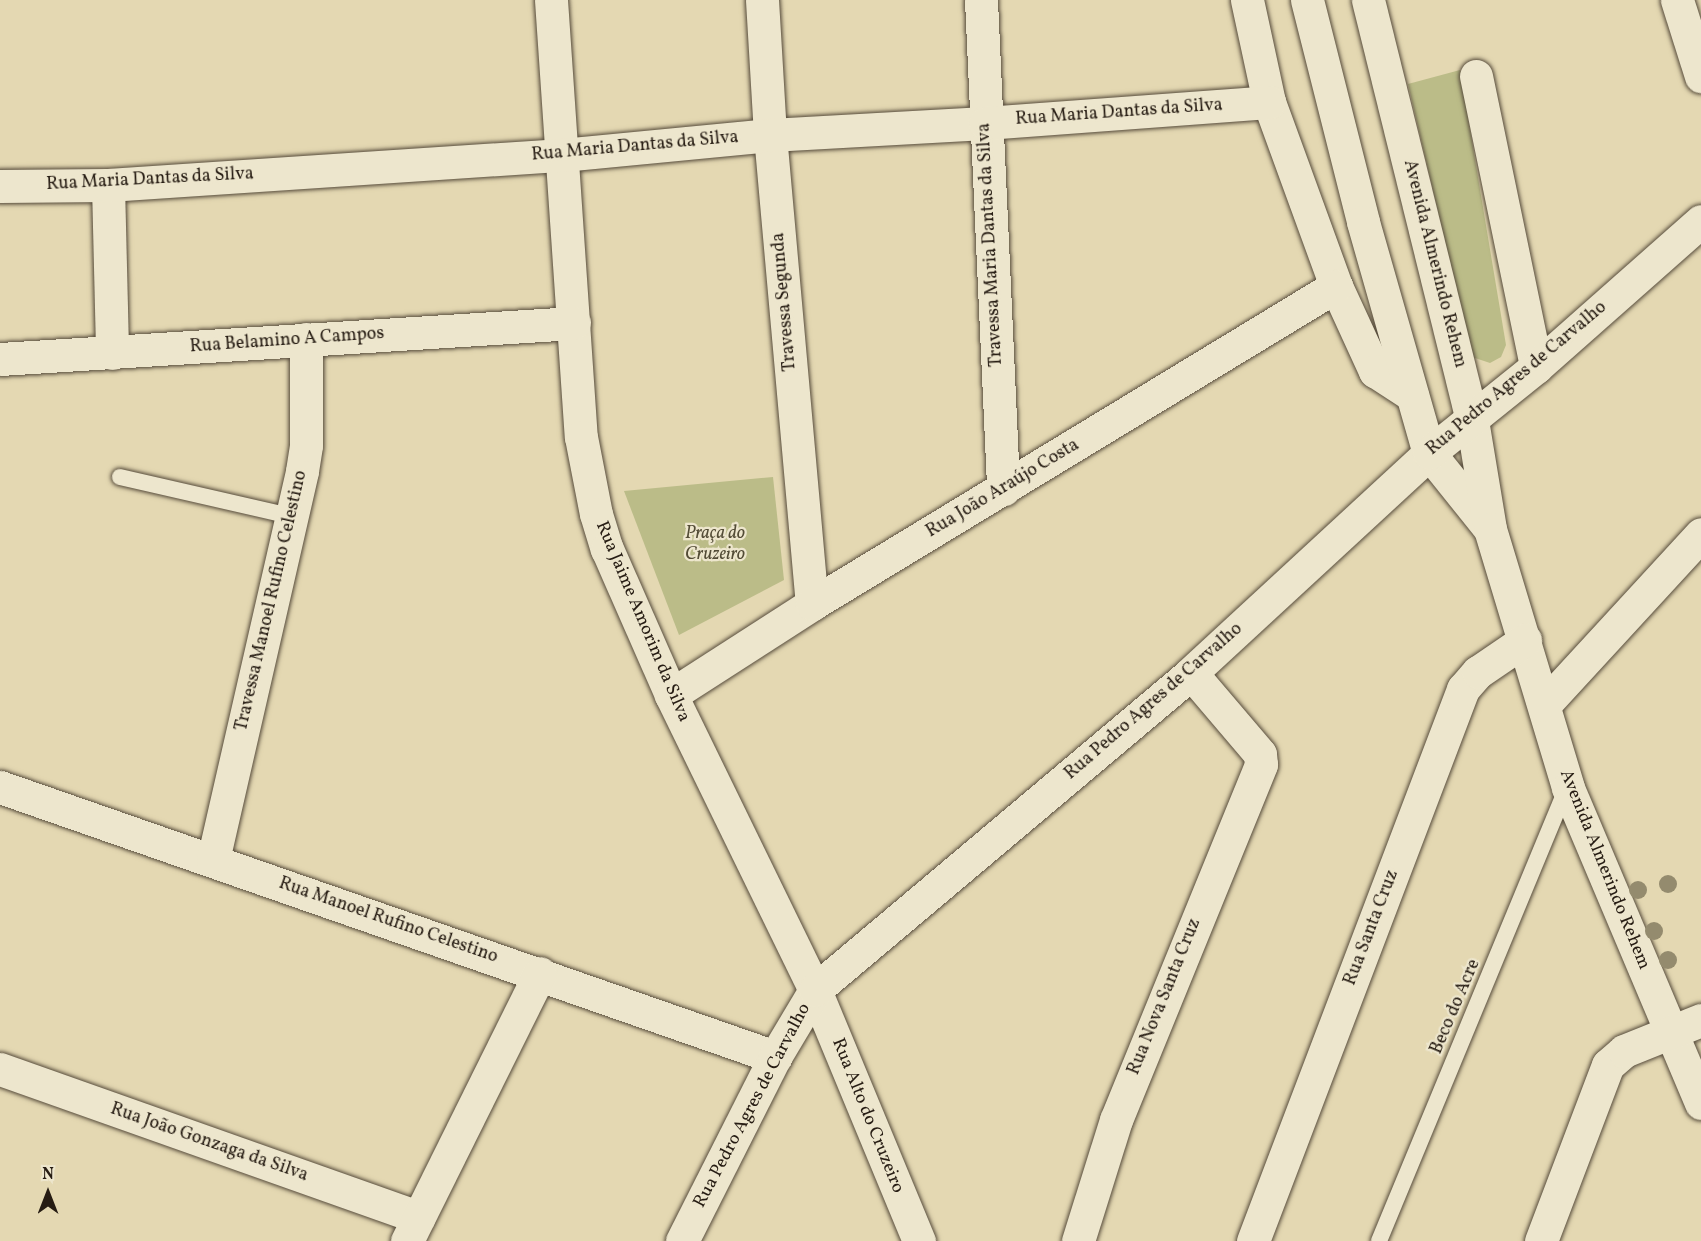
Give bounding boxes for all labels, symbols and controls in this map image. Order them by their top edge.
street label: Rua Maria Dantas da Silva [1015,95,1223,131]
street label: Travessa Maria Dantas da Silva [974,122,1008,368]
street label: Rua Maria Dantas da Silva [531,127,739,167]
street label: Avenida Almerindo Rehem [1398,158,1470,370]
street label: Rua Maria Dantas da Silva [46,164,254,196]
street label: Travessa Segunda [768,232,802,372]
street label: Rua Pedro Agres de Carvalho [1423,297,1611,461]
street label: Rua Belamino A Campos [189,323,385,359]
street label: Rua João Araújo Costa [923,435,1083,543]
street label: Travessa Manoel Rufino Celestino [231,469,313,733]
street label: Rua Jaime Amorim da Silva [590,518,694,726]
park label: Praça do Cruzeiro [685,524,745,566]
street label: Rua Pedro Agres de Carvalho [1061,619,1247,785]
street label: Avenida Almerindo Rehem [1554,767,1654,973]
street label: Rua Santa Cruz [1340,867,1404,989]
street label: Rua Manoel Rufino Celestino [276,873,500,969]
street label: Rua Nova Santa Cruz [1124,916,1206,1078]
street label: Beco do Acre [1426,956,1486,1058]
street label: Rua Pedro Agres de Carvalho [690,1000,816,1212]
street label: Rua Alto do Cruzeiro [826,1035,908,1197]
street label: Rua João Gonzaga da Silva [107,1099,311,1187]
north arrow [18,1163,78,1223]
text: N [42,1164,54,1186]

